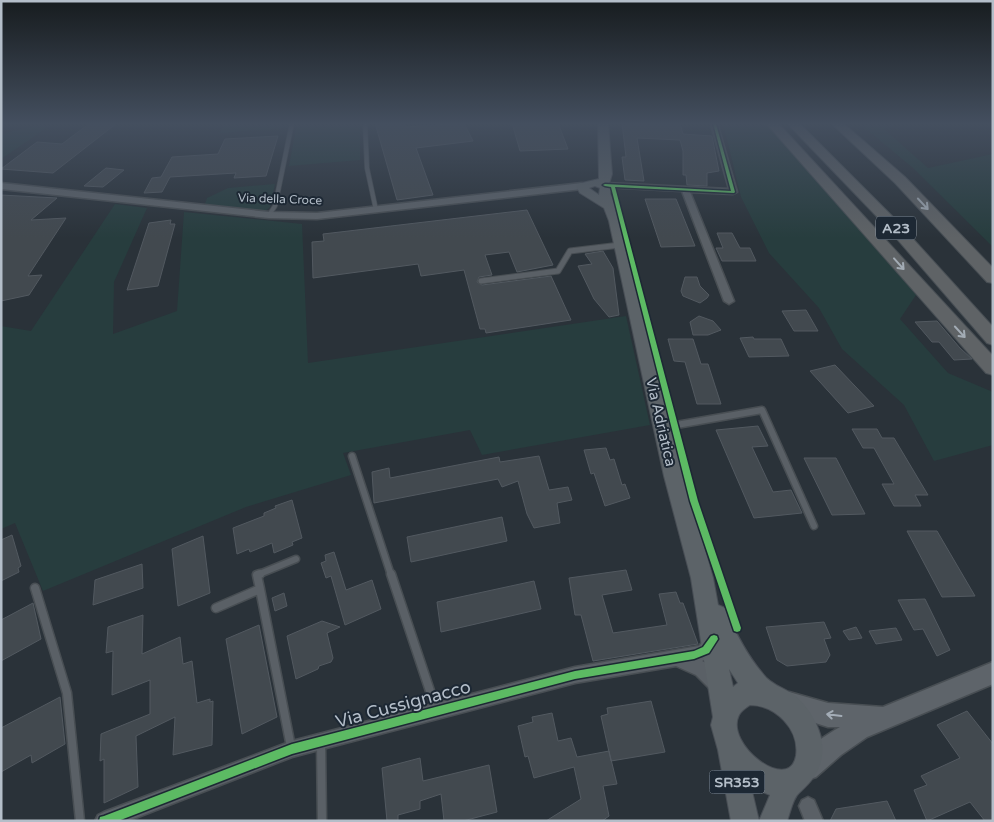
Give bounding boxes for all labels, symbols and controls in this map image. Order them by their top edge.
street label: Via della Croce [238,191,323,207]
one-way arrow [917,198,929,211]
road number: A23 [876,217,916,240]
one-way arrow [893,258,904,271]
one-way arrow [954,325,966,338]
street label: Via Adriatica [642,376,680,468]
street label: Via Cussignacco [333,675,473,733]
one-way arrow [827,710,843,720]
road number: SR353 [710,770,764,794]

